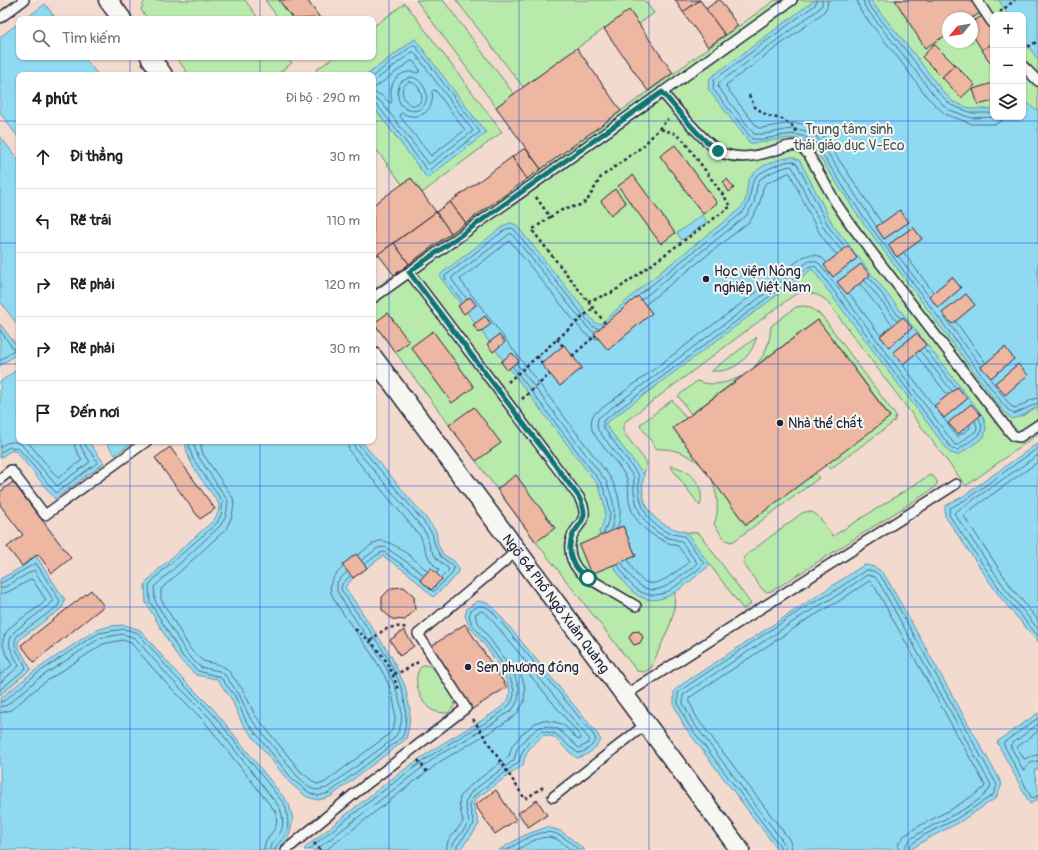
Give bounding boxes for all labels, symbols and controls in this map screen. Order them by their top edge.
north arrow [942,12,978,48]
map controls [990,12,1026,120]
button: + [990,12,1026,48]
search box [16,16,376,60]
icon: search [30,27,52,49]
text: Tìm kiếm [62,29,121,48]
button: − [990,48,1026,84]
button: layers [990,84,1026,120]
text: 4 phút [32,88,77,109]
text: Đi bộ · 290 m [286,90,360,106]
park label: Trung tâm sinh thái giáo dục V-Eco [792,121,905,154]
route end [709,142,727,160]
icon: ahead [32,146,54,168]
text: Đi thẳng [70,147,123,166]
text: 30 m [330,149,360,165]
icon: left [32,210,54,232]
text: Rẽ trái [70,211,111,230]
text: 110 m [327,213,360,229]
place label: Học viện Nông nghiệp Việt Nam [714,263,811,296]
icon: right [32,274,54,296]
marker: Học viện Nông nghiệp Việt Nam [701,274,711,284]
text: Rẽ phải [70,275,114,294]
text: 120 m [324,277,360,293]
icon: right [32,338,54,360]
text: Rẽ phải [70,339,114,358]
text: 30 m [330,341,360,357]
icon: arrive [32,402,54,424]
text: Đến nơi [70,403,119,422]
place label: Nhà thể chất [788,414,863,432]
marker: Nhà thể chất [775,418,785,428]
street label: Ngõ 64 Phố Ngô Xuân Quảng [499,530,614,676]
route start [579,569,597,587]
place label: Sen phương đông [476,659,579,676]
marker: Sen phương đông [463,662,473,672]

